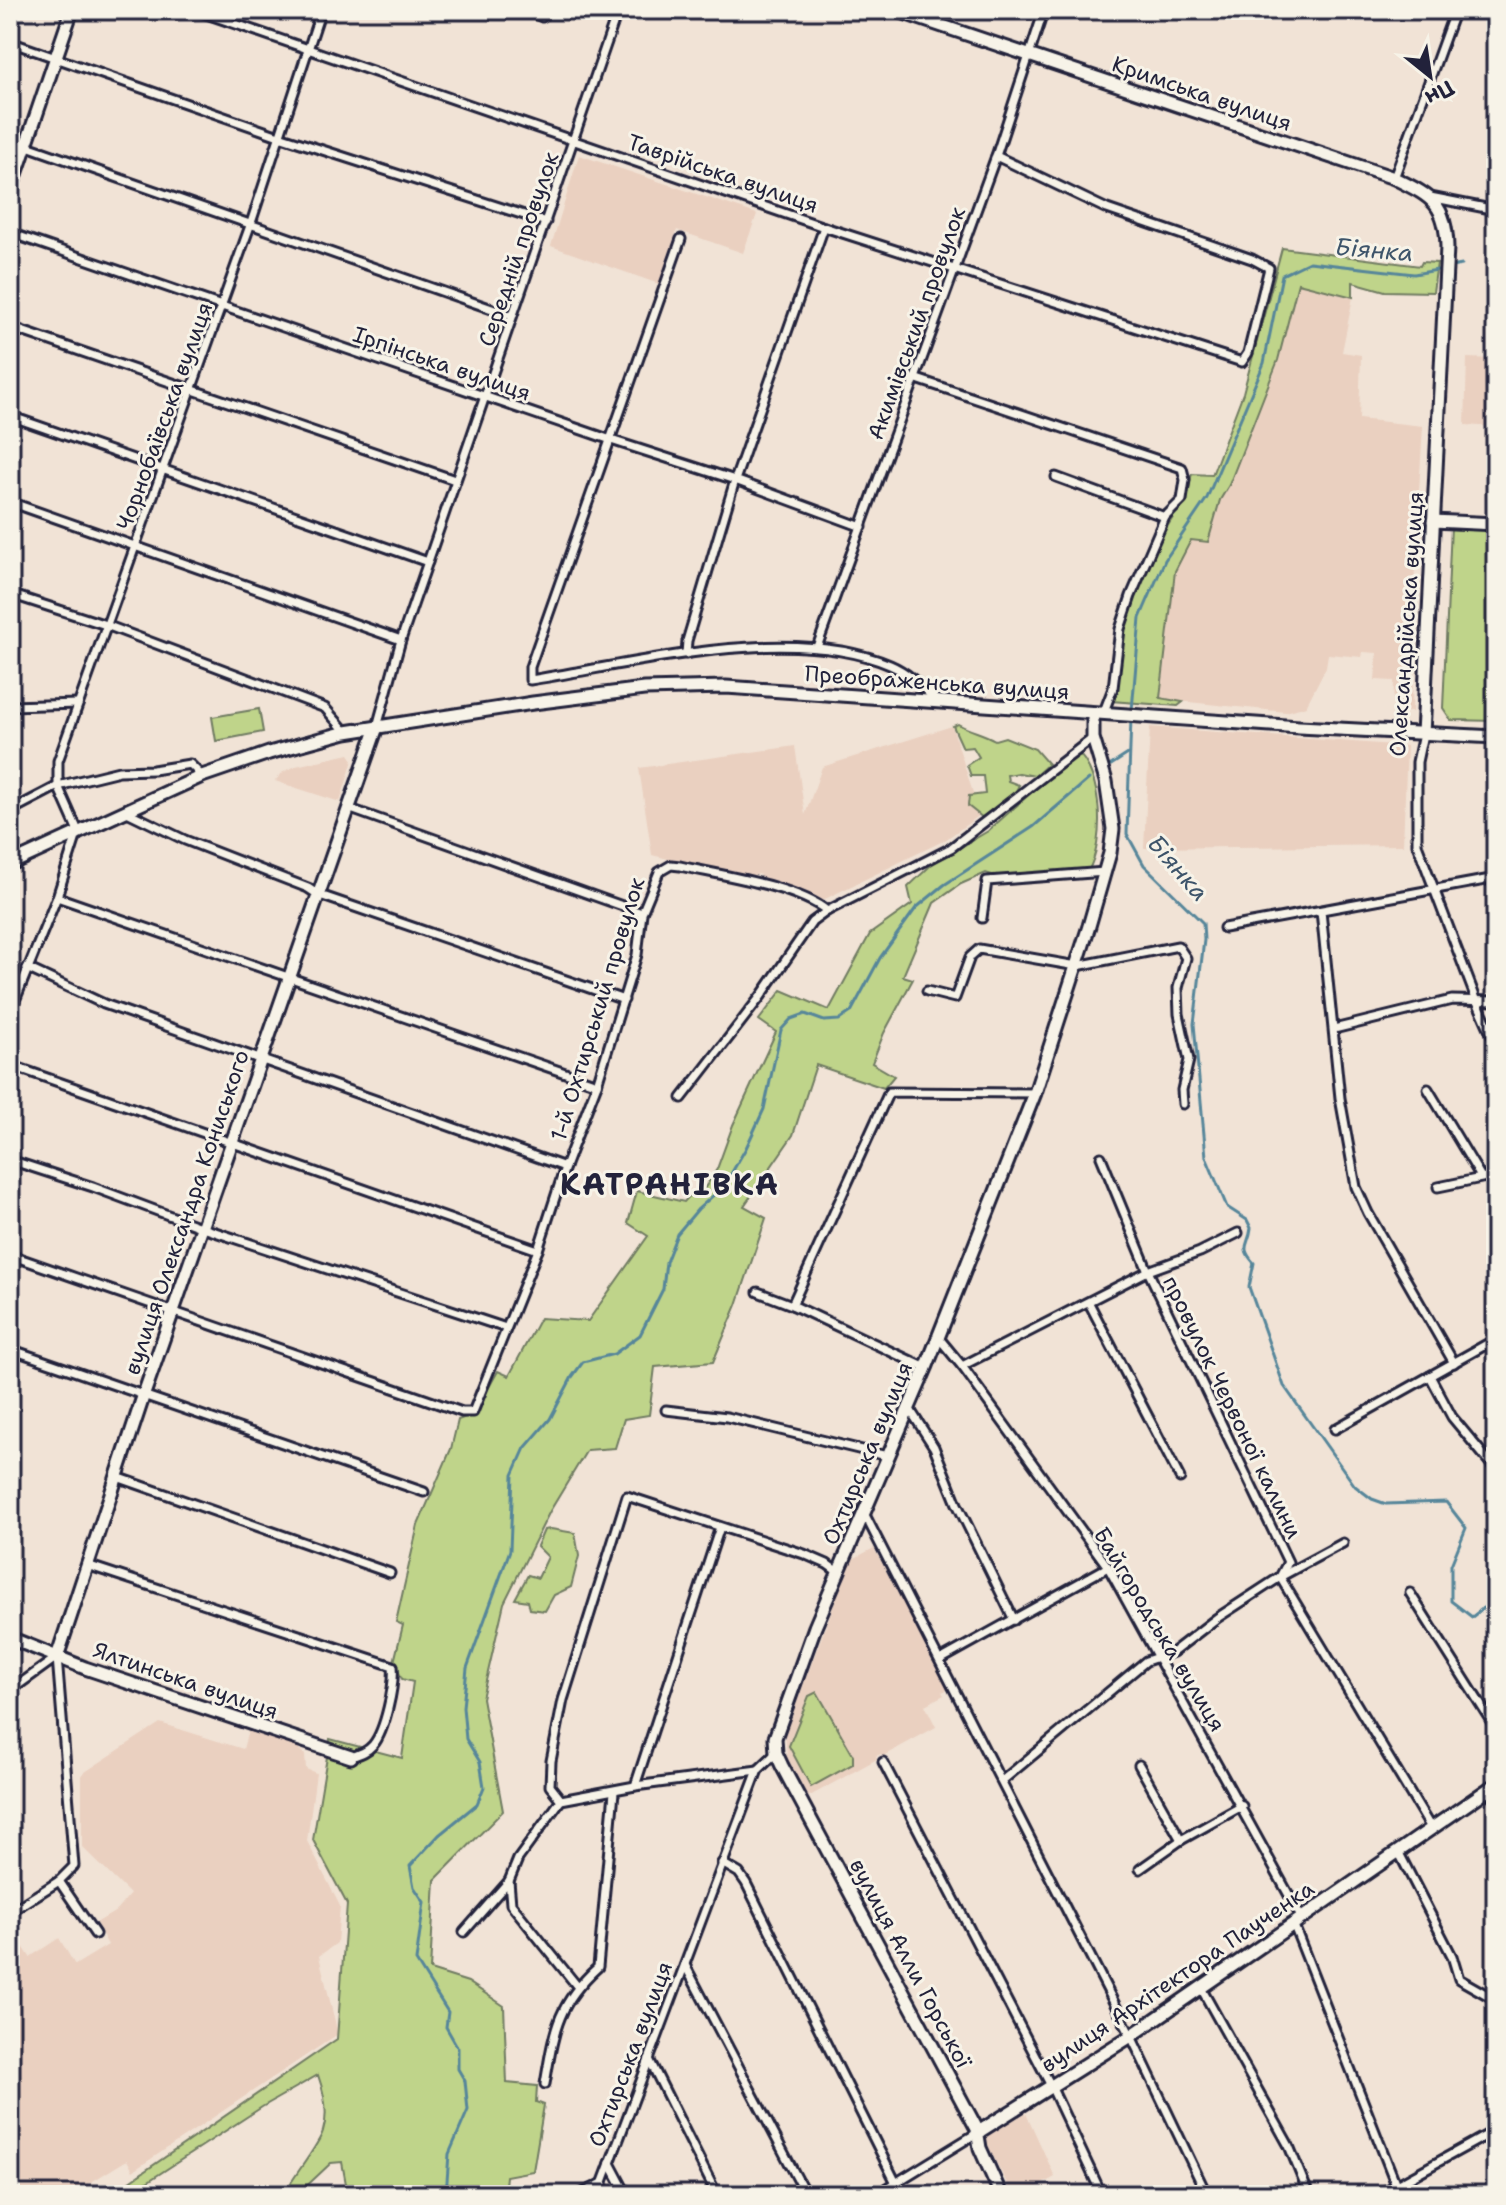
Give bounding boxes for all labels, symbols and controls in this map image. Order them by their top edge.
north arrow [1390,36,1470,116]
street label: Кримська вулиця [1108,49,1296,138]
text: Пн [1420,73,1460,113]
street label: Таврійська вулиця [624,127,822,220]
street label: Середній провулок [472,148,565,350]
street label: Акимівський провулок [861,202,972,444]
water label: Біянка [1334,231,1414,269]
street label: Чорнобаївська вулиця [110,298,219,534]
street label: Ірпінська вулиця [349,319,534,407]
street label: Олександрійська вулиця [1383,491,1430,757]
street label: Преображенська вулиця [804,659,1070,706]
water label: Біянка [1140,828,1216,908]
street label: 1-й Охтирський провулок [544,874,651,1144]
street label: вулиця Олександра Кониського [117,1046,256,1378]
district label: КАТРАНІВКА [560,1164,780,1205]
street label: провулок Червоної калини [1156,1271,1309,1543]
street label: Охтирська вулиця [816,1357,919,1549]
street label: Байгородська вулиця [1087,1522,1232,1737]
street label: Ялтинська вулиця [89,1635,282,1726]
street label: вулиця Алли Горської [843,1853,978,2074]
street label: вулиця Архітектора Паученка [1035,1874,1320,2079]
street label: Охтирська вулиця [582,1957,679,2151]

